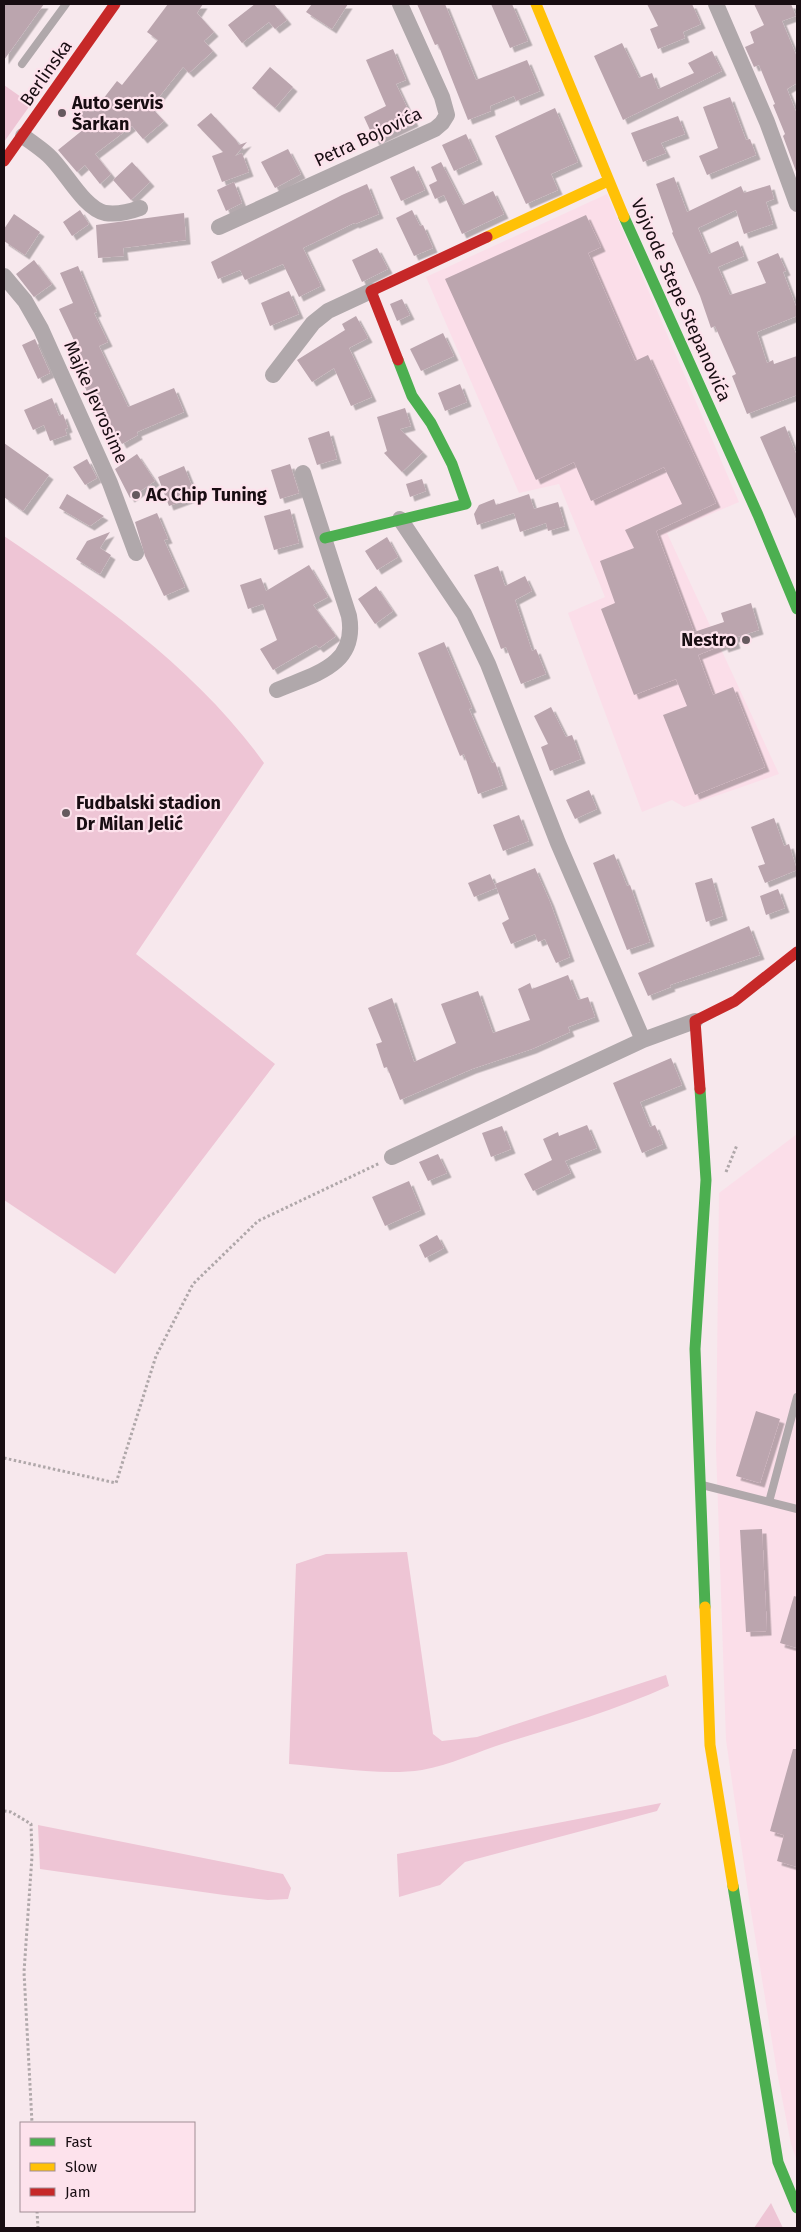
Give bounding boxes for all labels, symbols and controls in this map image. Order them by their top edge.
street label: Berlinska [15,36,77,110]
place label: Auto servis Šarkan [71,92,163,135]
street label: Petra Bojovića [311,102,425,172]
marker: Auto servis Šarkan [56,107,68,119]
street label: Vojvode Stepe Stepanovića [626,195,736,405]
street label: Majke Jevrosime [59,337,133,467]
place label: AC Chip Tuning [145,484,267,506]
marker: AC Chip Tuning [130,489,142,501]
place label: Nestro [681,629,736,651]
marker: Nestro [740,634,752,646]
place label: Fudbalski stadion Dr Milan Jelić [76,792,221,835]
marker: Fudbalski stadion Dr Milan Jelić [60,807,72,819]
legend [20,2122,195,2212]
text: Fast [65,2133,92,2151]
text: Slow [65,2158,97,2176]
text: Jam [65,2183,91,2201]

